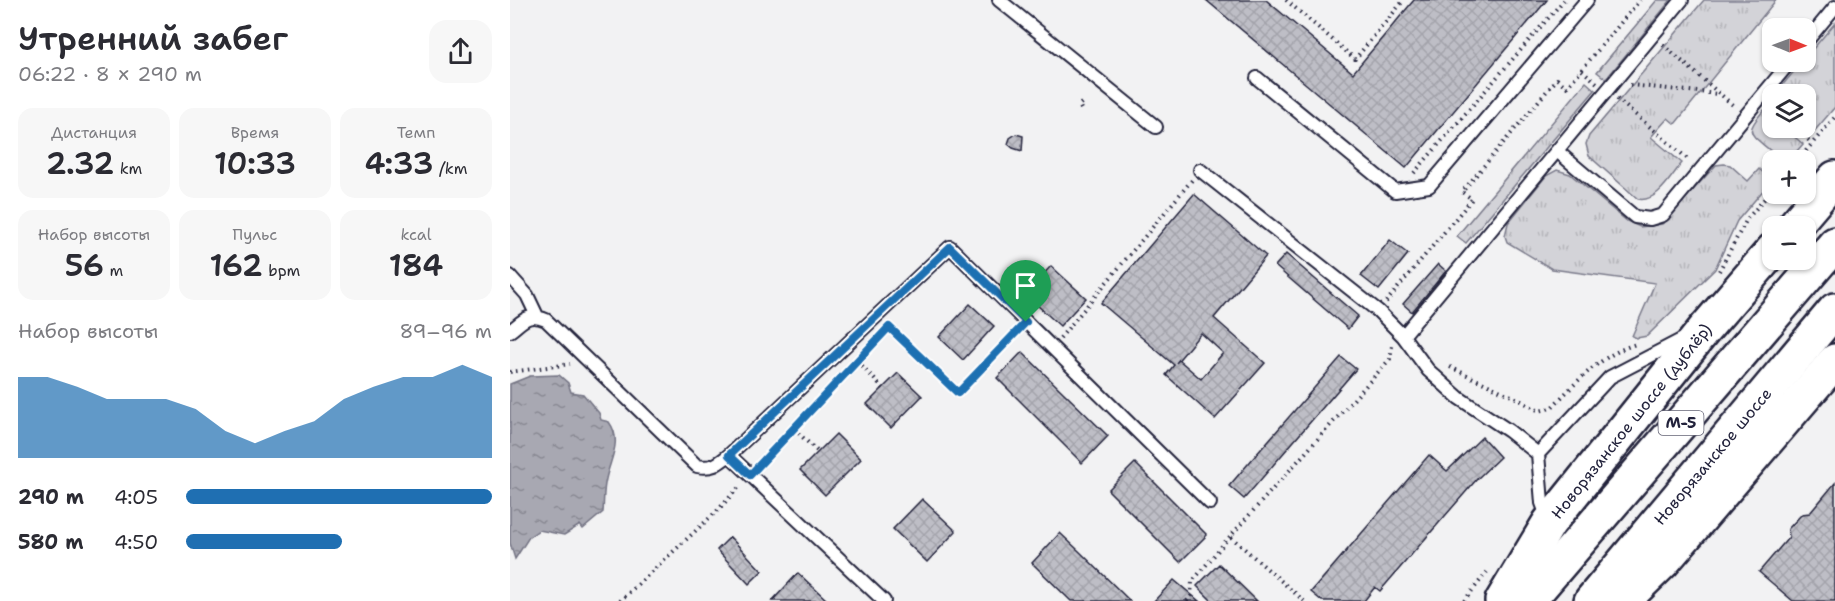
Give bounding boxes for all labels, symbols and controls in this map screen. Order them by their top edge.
text: Утренний забег [18,16,288,61]
north arrow [1762,18,1816,72]
map controls [1762,18,1816,270]
button: share [429,20,492,83]
text: 06:22 · 8 × 290 m [18,61,202,87]
button: layers [1762,84,1816,138]
text: Дистанция [51,122,137,143]
text: Время [231,122,279,143]
text: Темп [397,122,435,143]
text: 2.32 [46,143,114,184]
text: 10:33 [214,143,296,184]
text: 4:33 [365,143,433,184]
button: + [1762,150,1816,204]
text: km [114,158,142,179]
text: /km [433,158,467,179]
button: − [1762,216,1816,270]
text: Набор высоты [38,224,150,245]
text: Пульс [233,224,277,245]
text: kcal [400,224,432,245]
text: 56 [65,245,104,286]
text: 162 [210,245,263,286]
text: 184 [389,245,443,286]
text: m [104,260,123,281]
text: bpm [263,260,300,281]
pin [1000,260,1051,322]
icon: arrive [1009,269,1042,302]
text: Набор высоты [18,318,158,344]
text: 89–96 m [399,318,492,344]
street label: Новорязанское шоссе (дублёр) [1547,320,1715,522]
street label: Новорязанское шоссе [1650,384,1776,528]
road number: М-5 [1658,411,1704,435]
text: 290 m [18,484,84,510]
text: 4:05 [114,484,158,510]
text: 580 m [18,529,83,555]
text: 4:50 [114,529,158,555]

